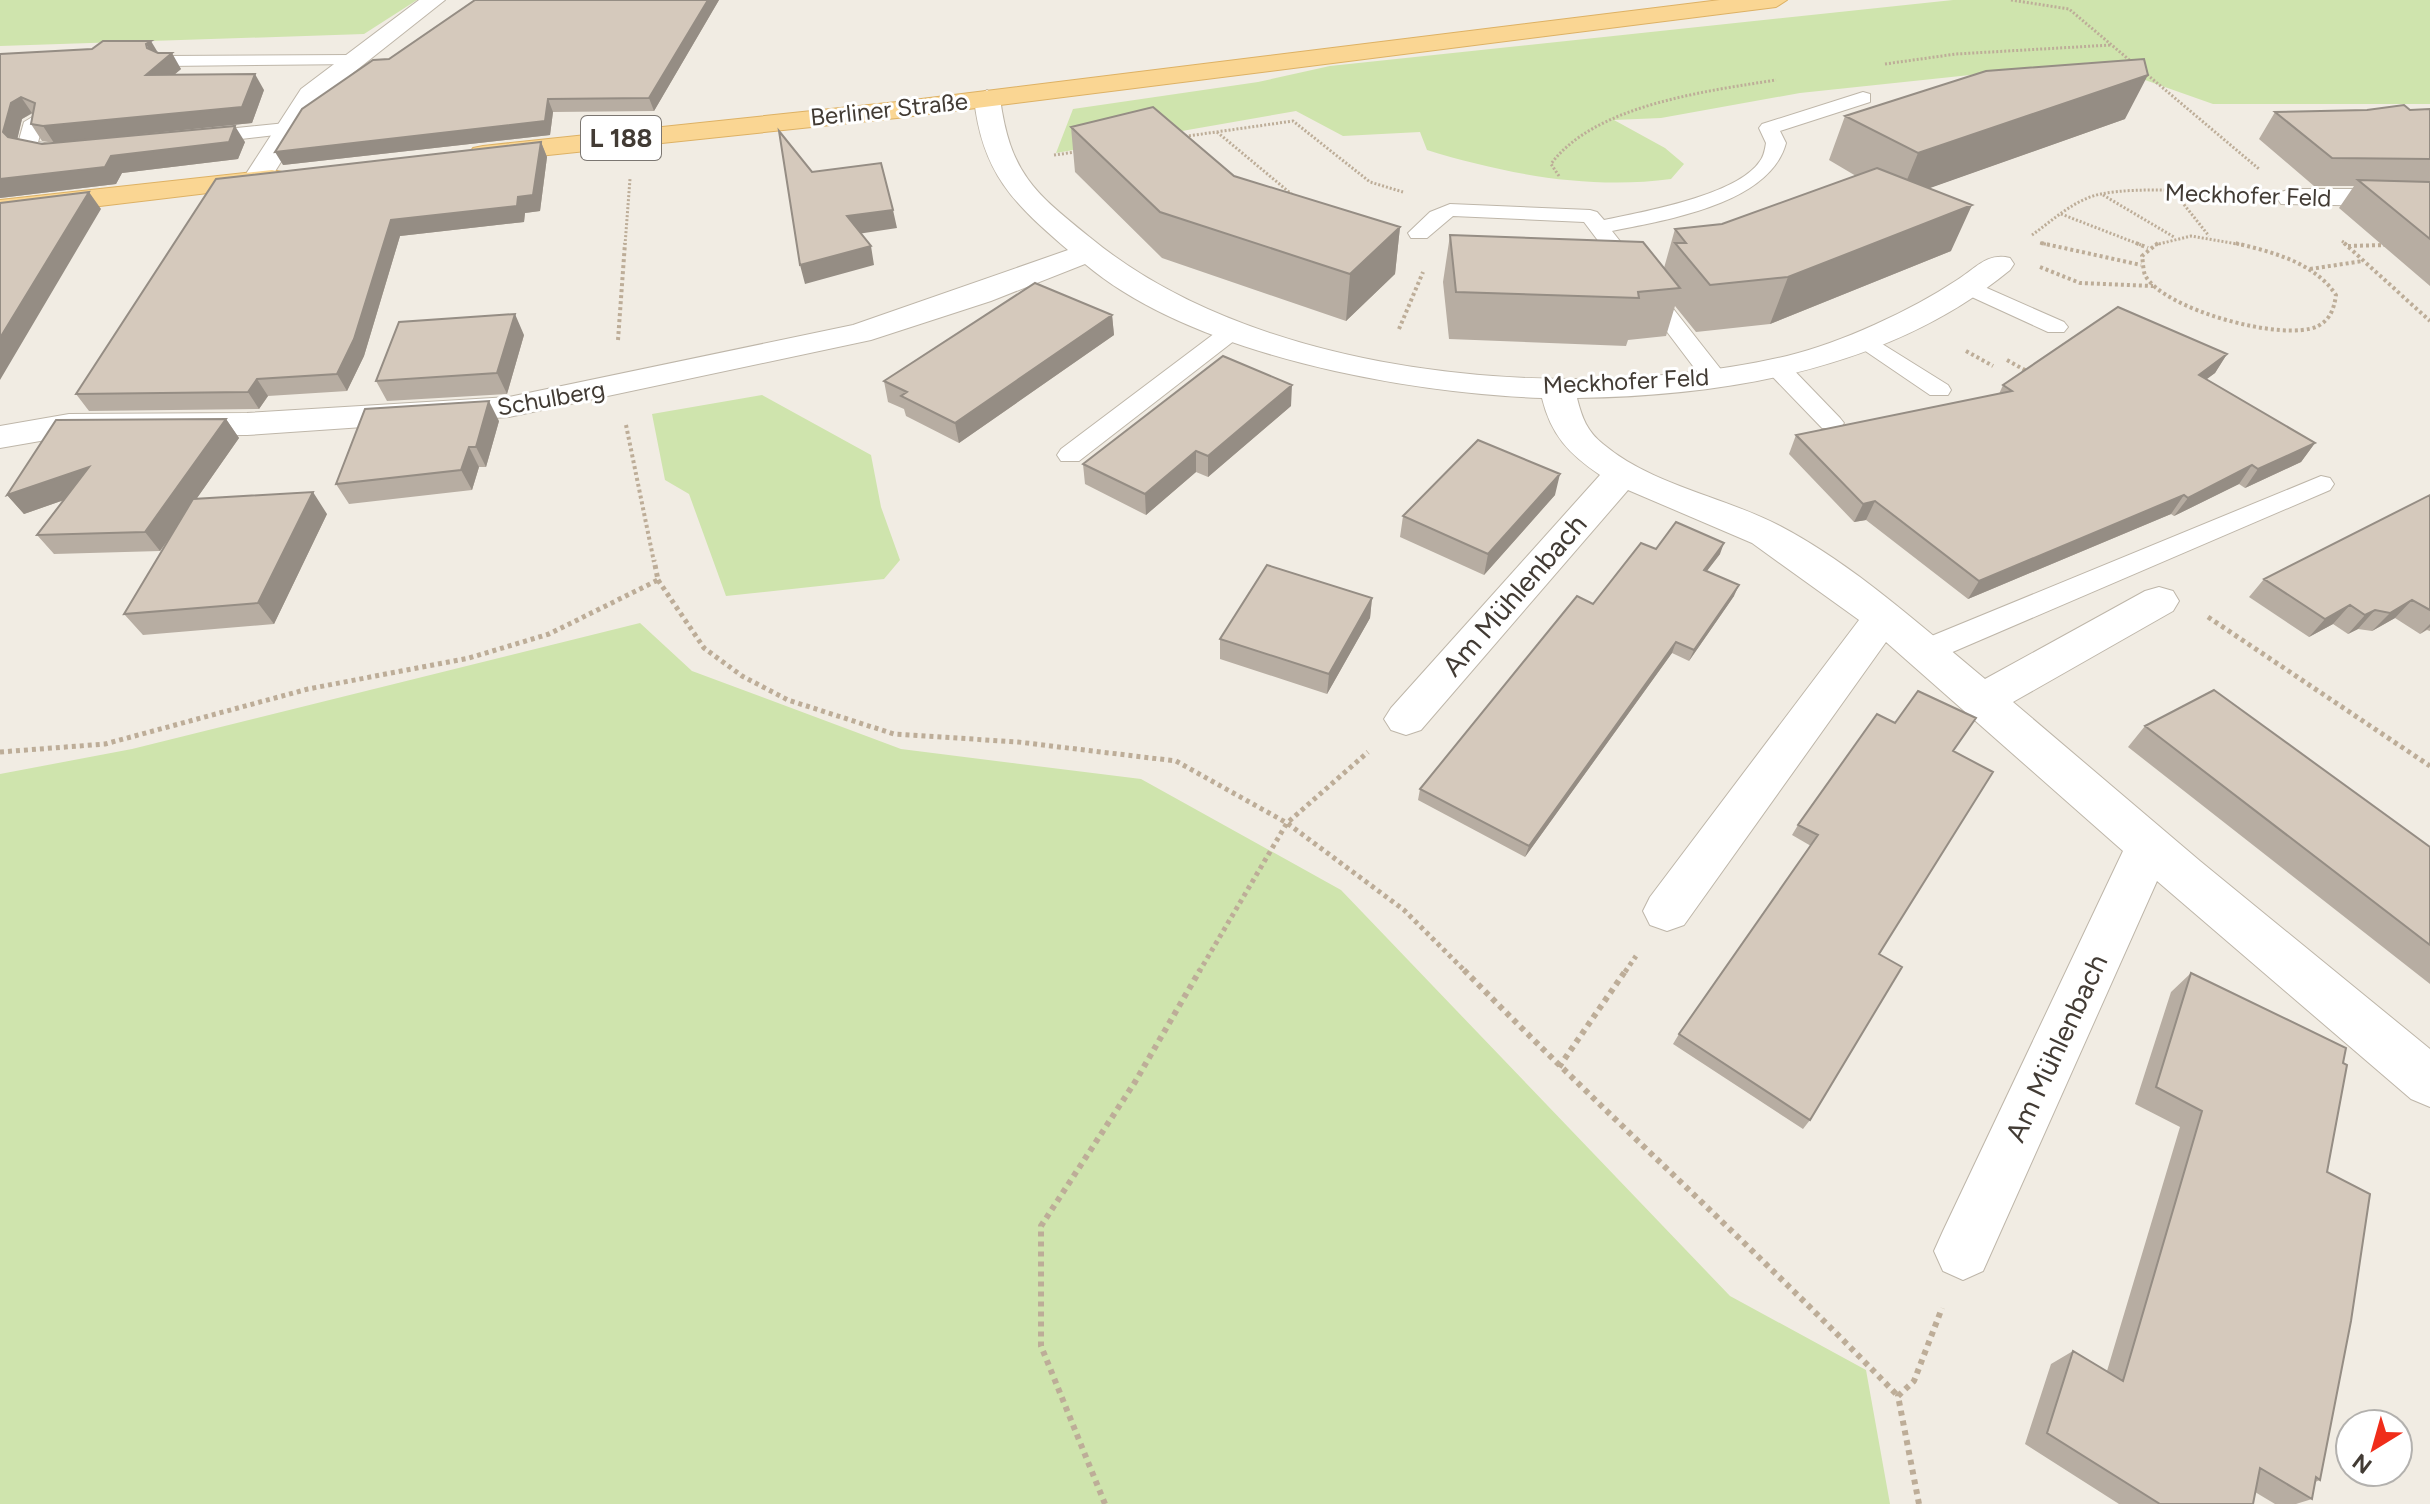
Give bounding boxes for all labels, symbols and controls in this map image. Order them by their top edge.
street label: Berliner Straße [809,86,969,132]
road number: L 188 [581,116,661,160]
street label: Meckhofer Feld [2164,178,2332,212]
street label: Meckhofer Feld [1542,362,1710,400]
street label: Schulberg [495,374,607,422]
street label: Am Mühlenbach [1435,507,1593,683]
street label: Am Mühlenbach [1998,949,2114,1147]
north arrow [2334,1408,2414,1488]
text: N [2347,1448,2377,1479]

